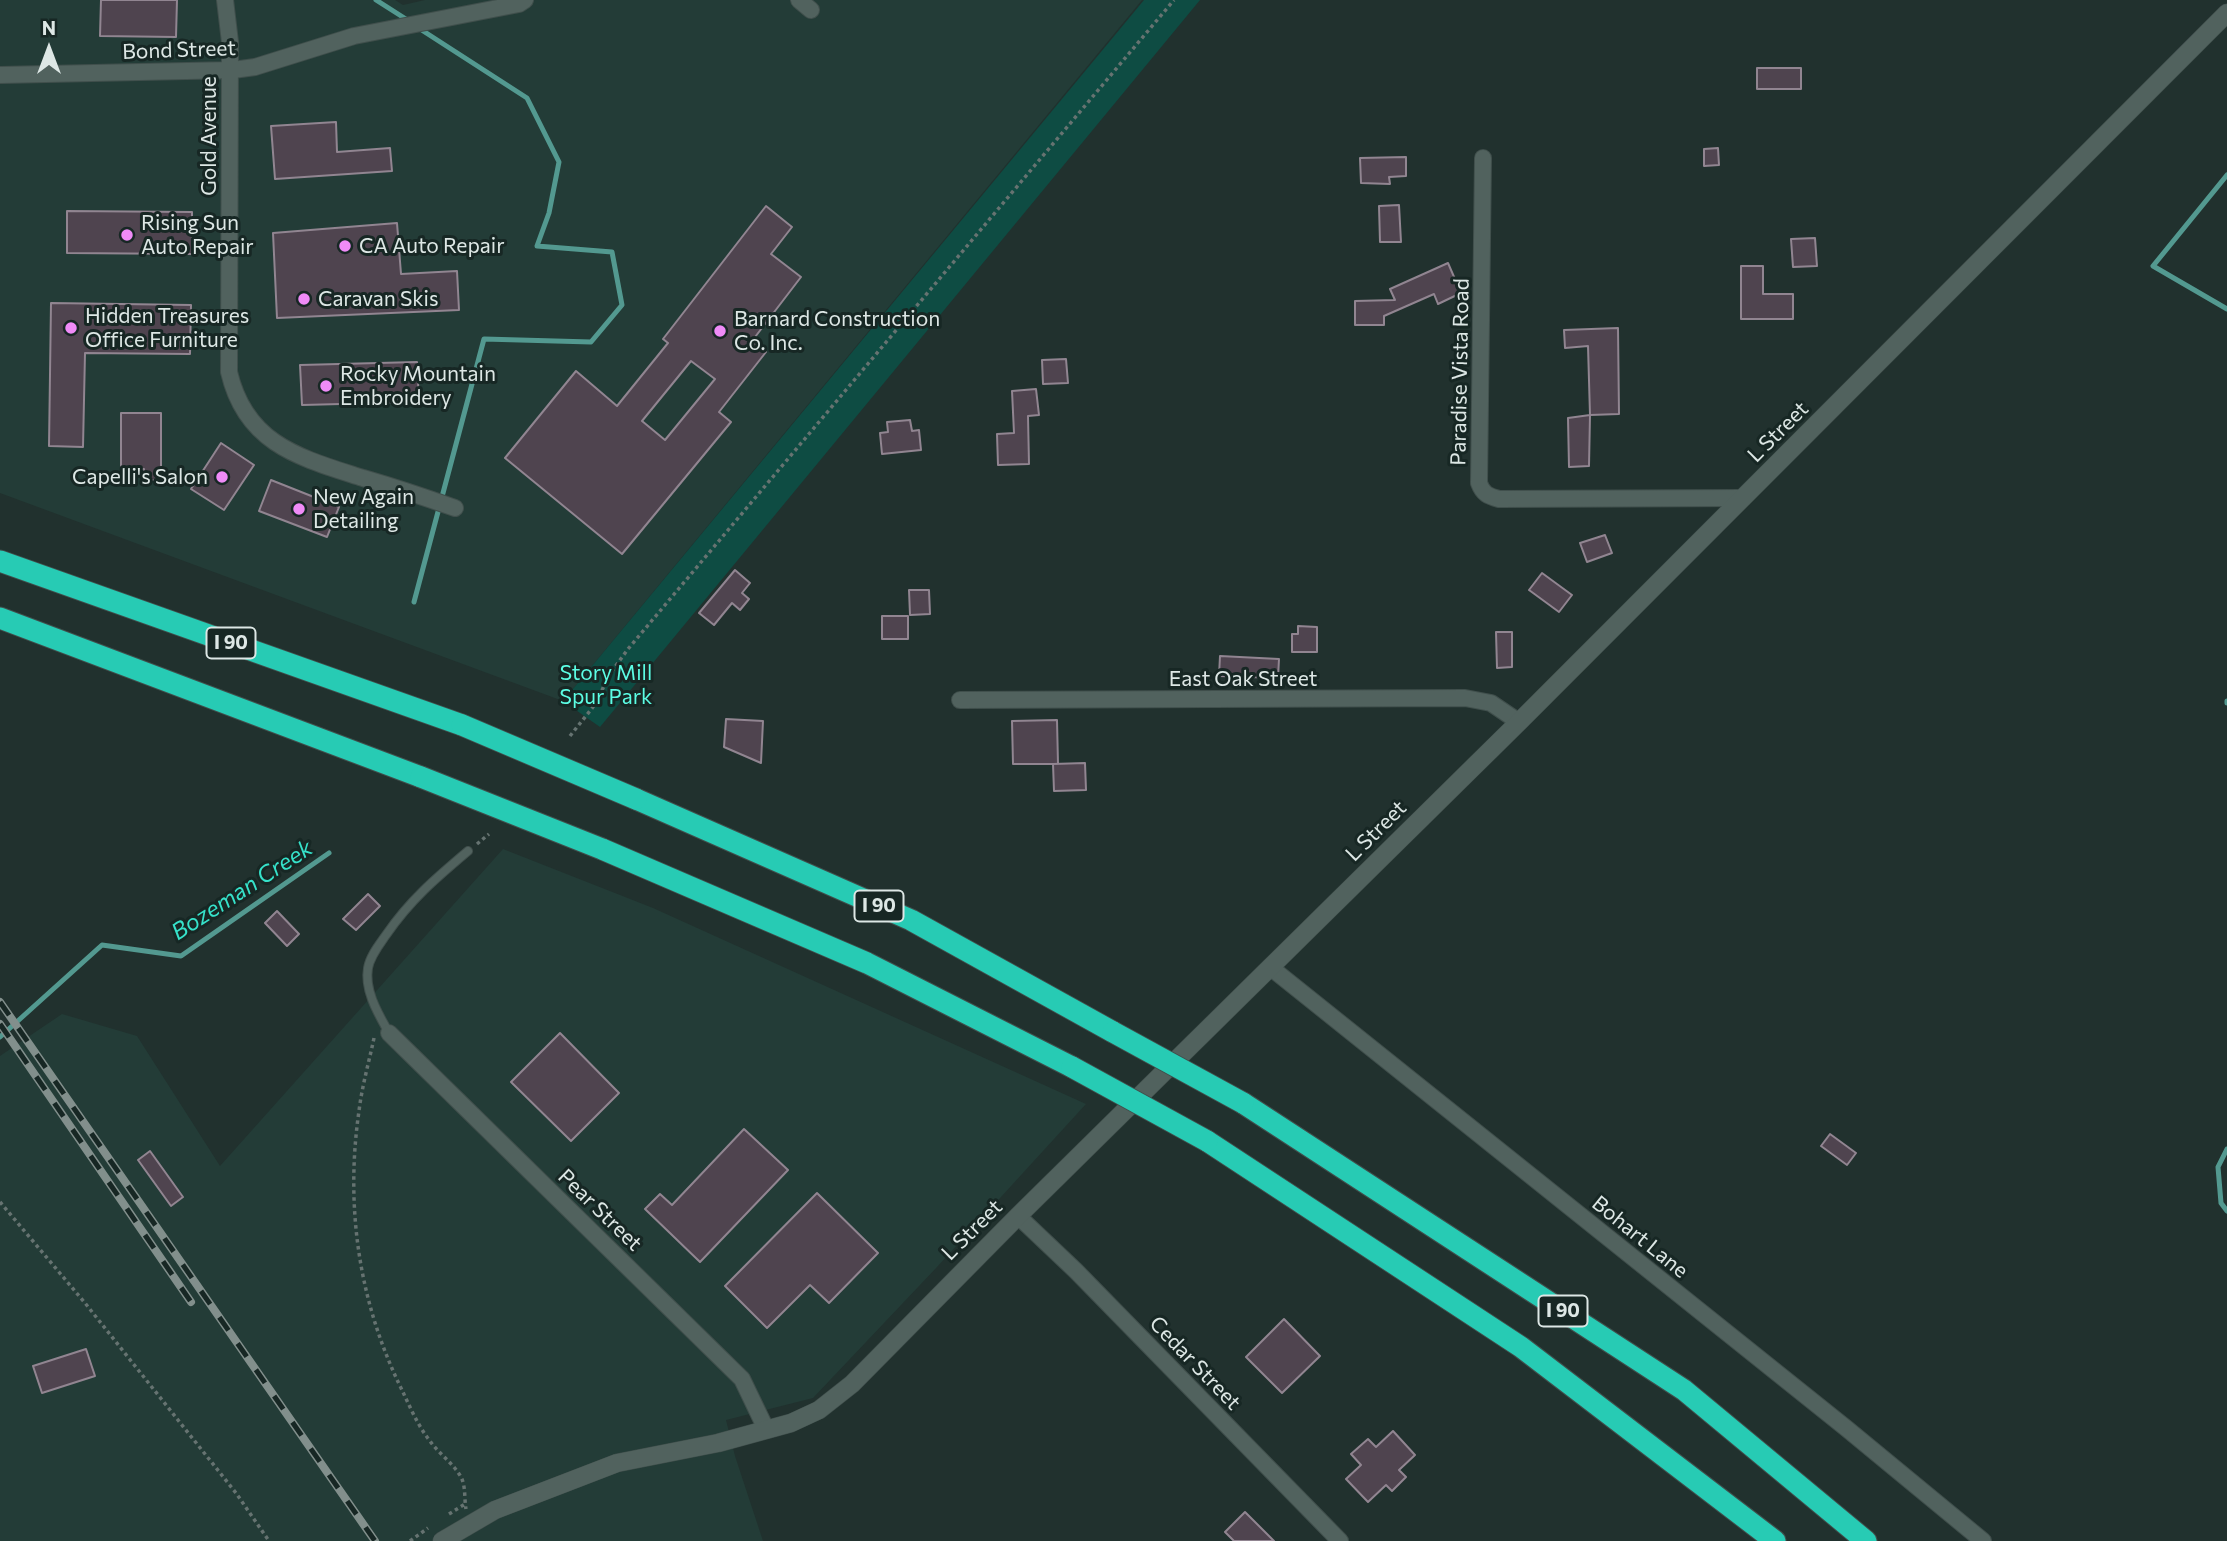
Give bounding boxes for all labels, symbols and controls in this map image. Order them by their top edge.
north arrow [14,14,84,84]
text: N [42,16,56,39]
street label: Bond Street [122,35,236,65]
street label: Gold Avenue [196,76,222,196]
place label: Rising Sun Auto Repair [141,210,254,260]
marker: Rising Sun Auto Repair [119,227,135,243]
place label: CA Auto Repair [359,233,505,259]
marker: CA Auto Repair [337,238,353,254]
street label: Paradise Vista Road [1446,278,1474,466]
place label: Caravan Skis [318,286,439,312]
marker: Caravan Skis [296,291,312,307]
place label: Hidden Treasures Office Furniture [85,303,249,353]
place label: Barnard Construction Co. Inc. [734,306,940,356]
marker: Hidden Treasures Office Furniture [63,320,79,336]
marker: Barnard Construction Co. Inc. [712,323,728,339]
place label: Rocky Mountain Embroidery [340,361,496,411]
marker: Rocky Mountain Embroidery [318,378,334,394]
street label: L Street [1742,396,1814,468]
place label: Capelli's Salon [72,464,208,490]
marker: Capelli's Salon [214,469,230,485]
place label: New Again Detailing [313,484,414,534]
marker: New Again Detailing [291,501,307,517]
road number: I 90 [206,628,256,658]
park label: Story Mill Spur Park [560,660,652,710]
street label: East Oak Street [1169,666,1317,692]
street label: L Street [1340,795,1412,867]
water label: Bozeman Creek [166,834,318,946]
road number: I 90 [854,890,903,922]
street label: Pear Street [553,1164,647,1256]
street label: Bohart Lane [1587,1191,1693,1283]
street label: L Street [936,1194,1008,1266]
road number: I 90 [1538,1296,1588,1326]
street label: Cedar Street [1144,1311,1246,1415]

